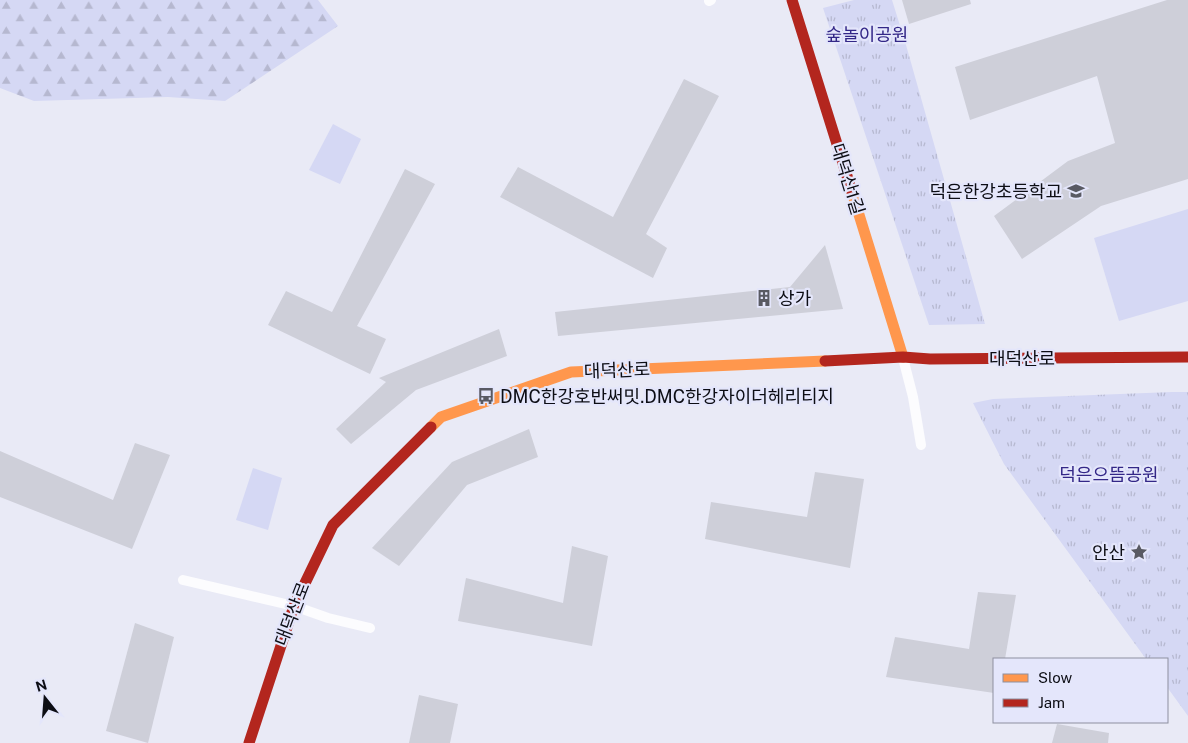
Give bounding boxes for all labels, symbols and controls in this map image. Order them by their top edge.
park label: 숲놀이공원 [826,24,908,45]
street label: 대덕산1길 [827,141,869,217]
place label: 덕은한강초등학교 [930,181,1062,202]
school or university icon: 덕은한강초등학교 [1066,181,1086,201]
building icon: 상가 [754,288,774,308]
place label: 상가 [778,288,812,309]
street label: 대덕산로 [989,348,1055,369]
street label: 대덕산로 [584,358,650,382]
bus stop icon: DMC한강호반써밋.DMC한강자이더헤리티지 [476,386,496,406]
place label: DMC한강호반써밋.DMC한강자이더헤리티지 [500,386,834,407]
park label: 덕은으뜸공원 [1059,464,1159,485]
place label: 안산 [1092,542,1125,563]
place icon: 안산 [1129,542,1149,562]
street label: 대덕산로 [270,579,314,649]
legend [993,658,1168,723]
text: Slow [1038,669,1073,686]
north arrow [20,673,70,723]
text: N [34,676,49,695]
text: Jam [1038,694,1065,711]

